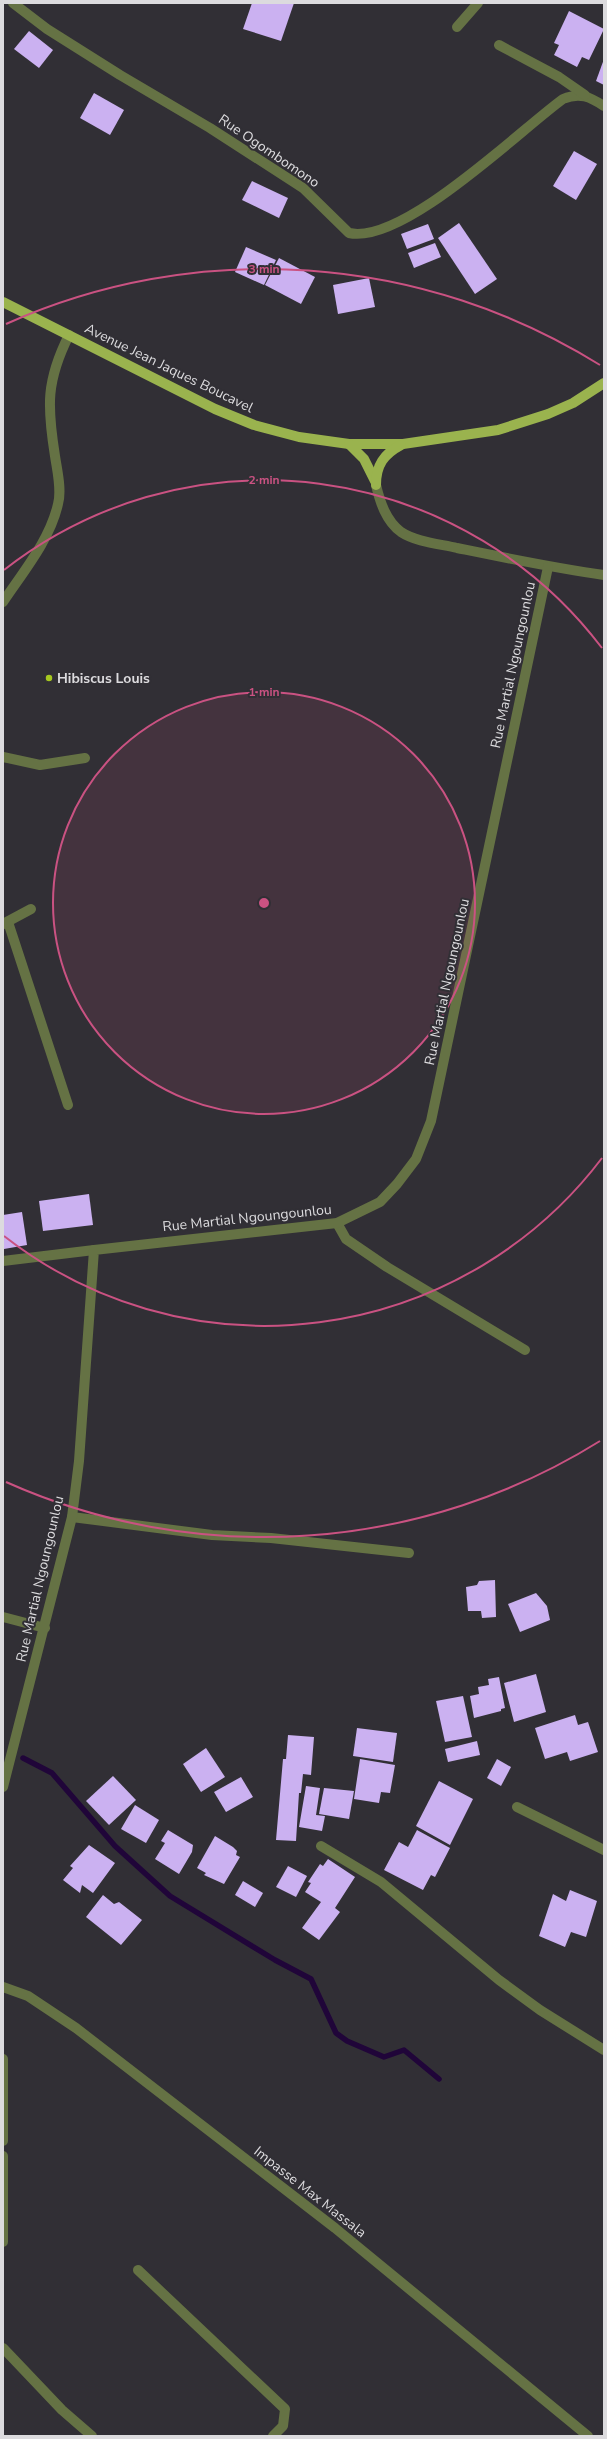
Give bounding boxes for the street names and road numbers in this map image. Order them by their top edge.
street label: Rue Ogombomono [215,110,324,192]
street label: Avenue Jean Jaques Boucavel [81,319,257,418]
street label: Rue Martial Ngoungounlou [486,580,540,750]
street label: Rue Martial Ngoungounlou [420,897,474,1067]
street label: Rue Martial Ngoungounlou [161,1200,333,1236]
street label: Rue Martial Ngoungounlou [12,1494,68,1664]
street label: Impasse Max Massala [250,2142,370,2242]

